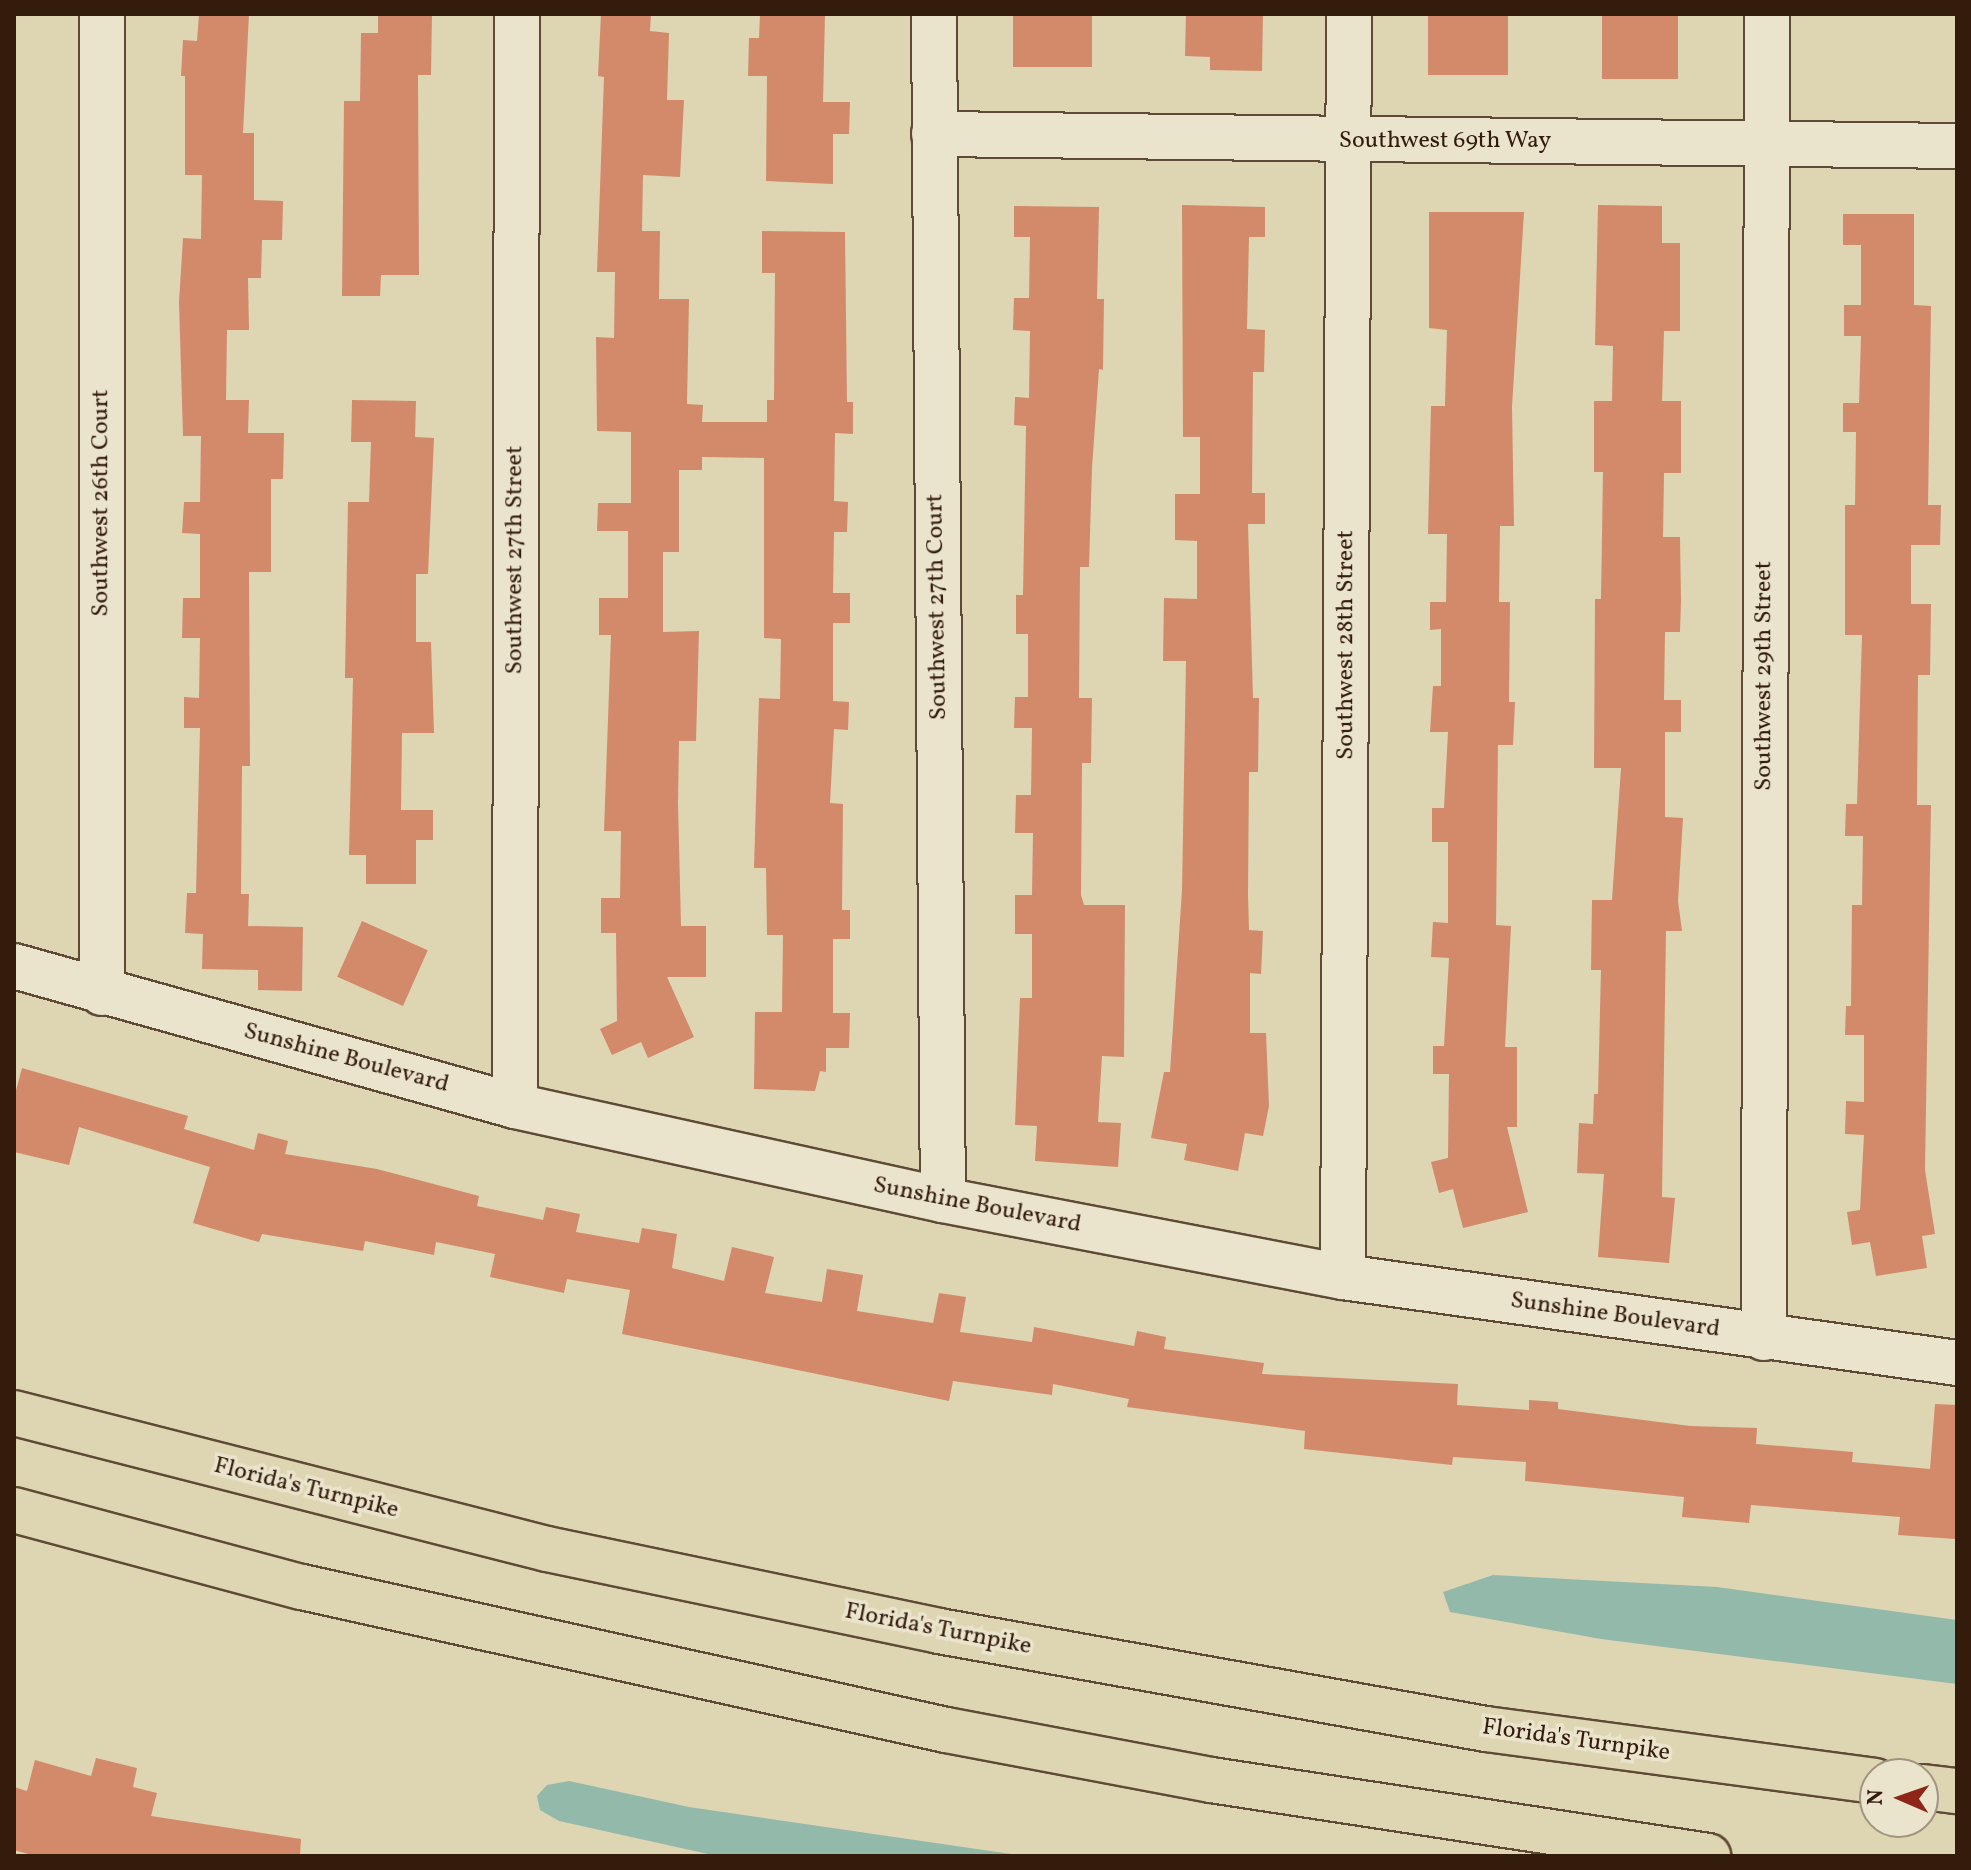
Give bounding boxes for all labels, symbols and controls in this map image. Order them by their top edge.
street label: Southwest 69th Way [1338,128,1552,156]
street label: Southwest 26th Court [88,389,116,617]
street label: Southwest 27th Street [502,446,530,674]
street label: Southwest 27th Court [922,494,954,720]
street label: Southwest 28th Street [1333,530,1361,760]
street label: Southwest 29th Street [1751,561,1779,791]
street label: Sunshine Boulevard [240,1018,452,1100]
street label: Sunshine Boulevard [871,1172,1083,1240]
street label: Sunshine Boulevard [1508,1287,1722,1345]
street label: Florida's Turnpike [210,1452,402,1526]
street label: Florida's Turnpike [842,1598,1034,1662]
street label: Florida's Turnpike [1480,1714,1672,1768]
north arrow [1859,1758,1939,1838]
text: N [1861,1789,1892,1806]

